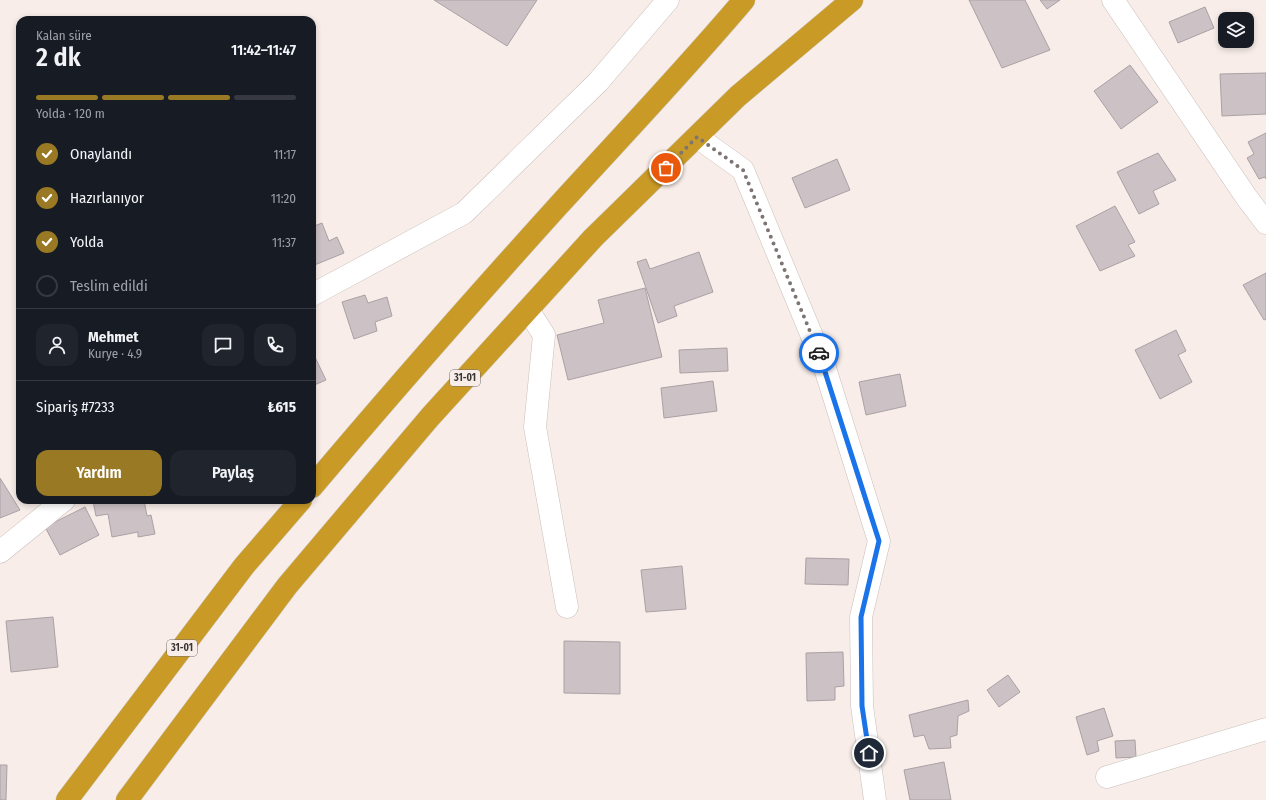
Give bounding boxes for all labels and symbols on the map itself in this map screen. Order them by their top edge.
pin [649,151,683,185]
courier [799,333,839,373]
road number: 31-01 [450,370,480,386]
road number: 31-01 [167,640,197,656]
pin [852,736,886,770]

